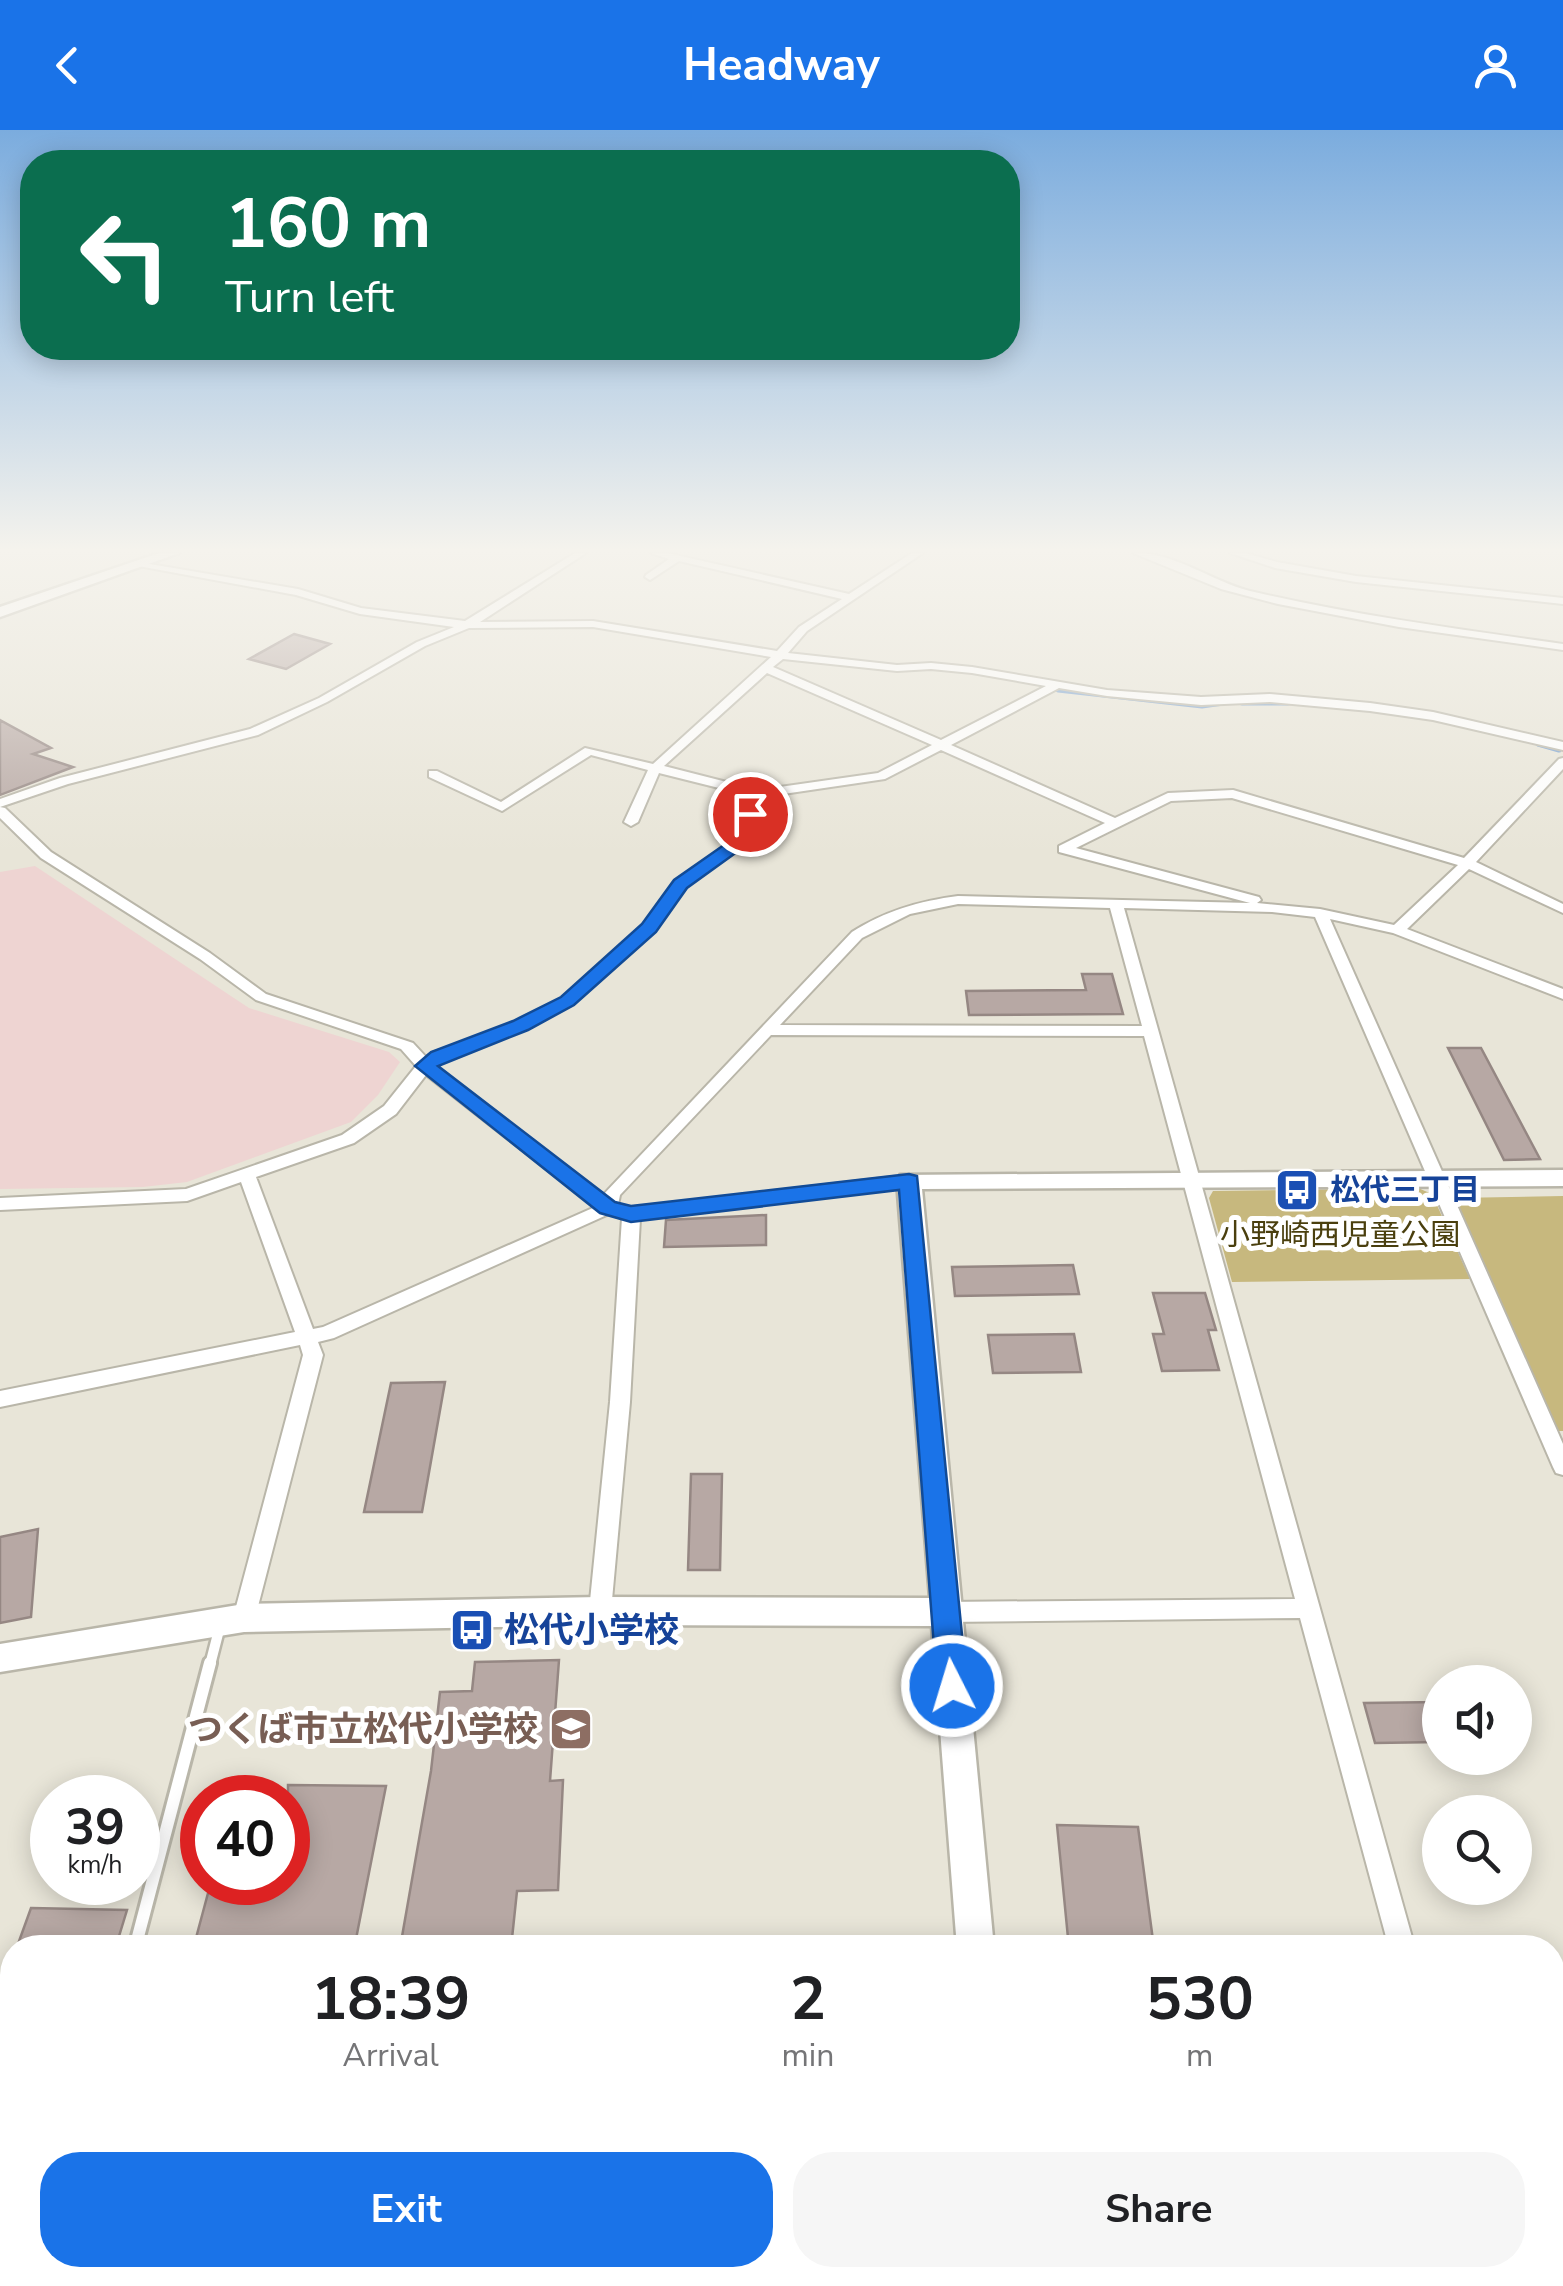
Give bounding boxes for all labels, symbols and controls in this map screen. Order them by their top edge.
text: Headway [683,35,880,96]
icon: back [40,38,95,93]
icon: person [1468,38,1523,93]
text: 160 m [225,176,431,272]
icon: left [60,190,190,320]
text: Turn left [225,267,394,328]
pin [708,772,793,857]
icon: arrive [723,787,778,842]
bus stop icon: 松代三丁目 [1274,1167,1320,1213]
place label: 松代三丁目 [1330,1170,1480,1211]
park label: 小野崎西児童公園 [1220,1215,1460,1256]
bus stop icon: 松代小学校 [449,1607,495,1653]
place label: 松代小学校 [504,1607,679,1654]
position arrow [900,1634,1004,1738]
map controls [1422,1665,1532,1905]
button: sound [1422,1665,1532,1775]
place label: つくば市立松代小学校 [188,1706,538,1753]
school or university icon: つくば市立松代小学校 [548,1706,594,1752]
speed limit sign: 40 [180,1775,310,1905]
text: 39 [65,1793,125,1862]
button: search [1422,1795,1532,1905]
text: km/h [67,1848,123,1882]
text: 18:39 [311,1958,470,2040]
text: 2 [790,1958,826,2040]
text: 530 [1146,1958,1254,2040]
text: Arrival [343,2034,439,2077]
text: min [781,2034,834,2077]
text: m [1186,2034,1213,2077]
button: Exit [40,2152,773,2267]
button: Share [793,2152,1525,2267]

